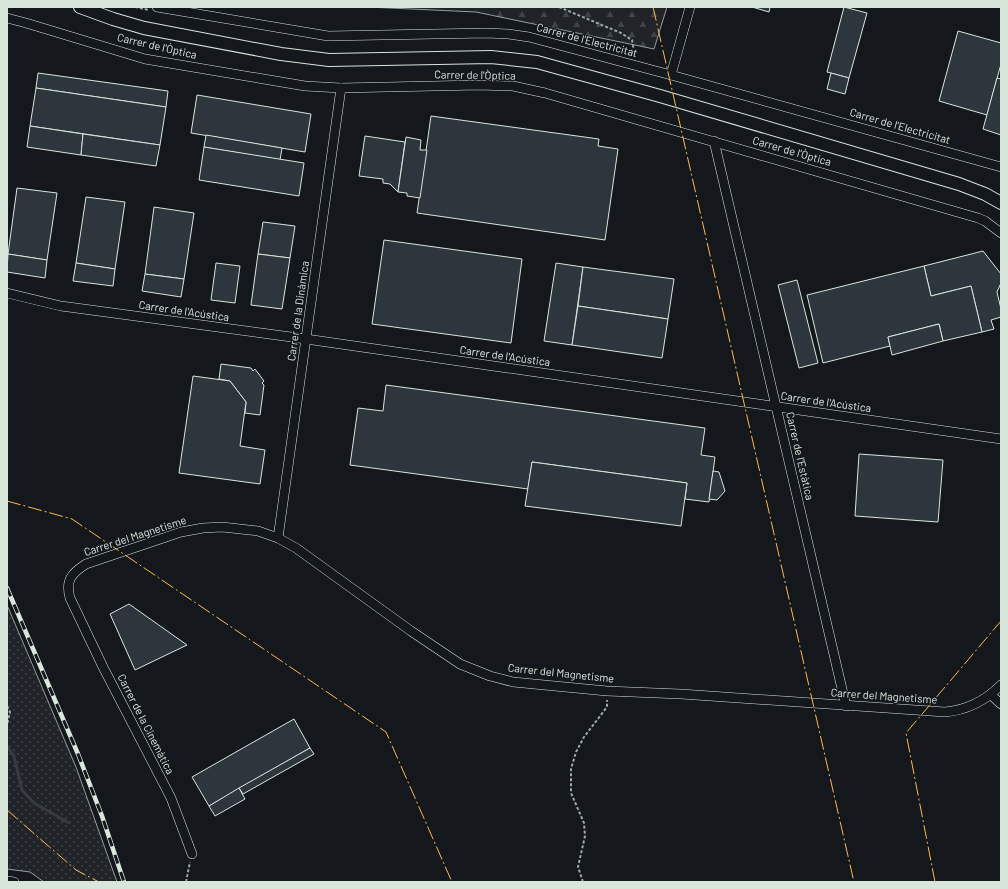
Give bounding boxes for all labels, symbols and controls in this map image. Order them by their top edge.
street label: Carrer de l'Electricitat [535,20,639,59]
street label: Carrer de l'Òptica [116,30,198,61]
street label: Carrer de l'Òptica [434,67,516,82]
street label: Carrer de l'Electricitat [848,105,952,146]
street label: Carrer de l'Òptica [751,133,833,168]
street label: Carrer de la Dinàmica [284,260,311,362]
street label: Carrer de l'Acústica [138,298,230,323]
street label: Carrer de l'Acústica [459,343,551,368]
street label: Carrer de l'Acústica [780,389,872,414]
street label: Carrer de l'Estàtica [784,411,817,501]
street label: Carrer del Magnetisme [82,513,188,558]
street label: Carrer del Magnetisme [507,660,615,685]
street label: Carrer de la Cinemàtica [116,671,177,776]
street label: Carrer del Magnetisme [830,685,938,706]

